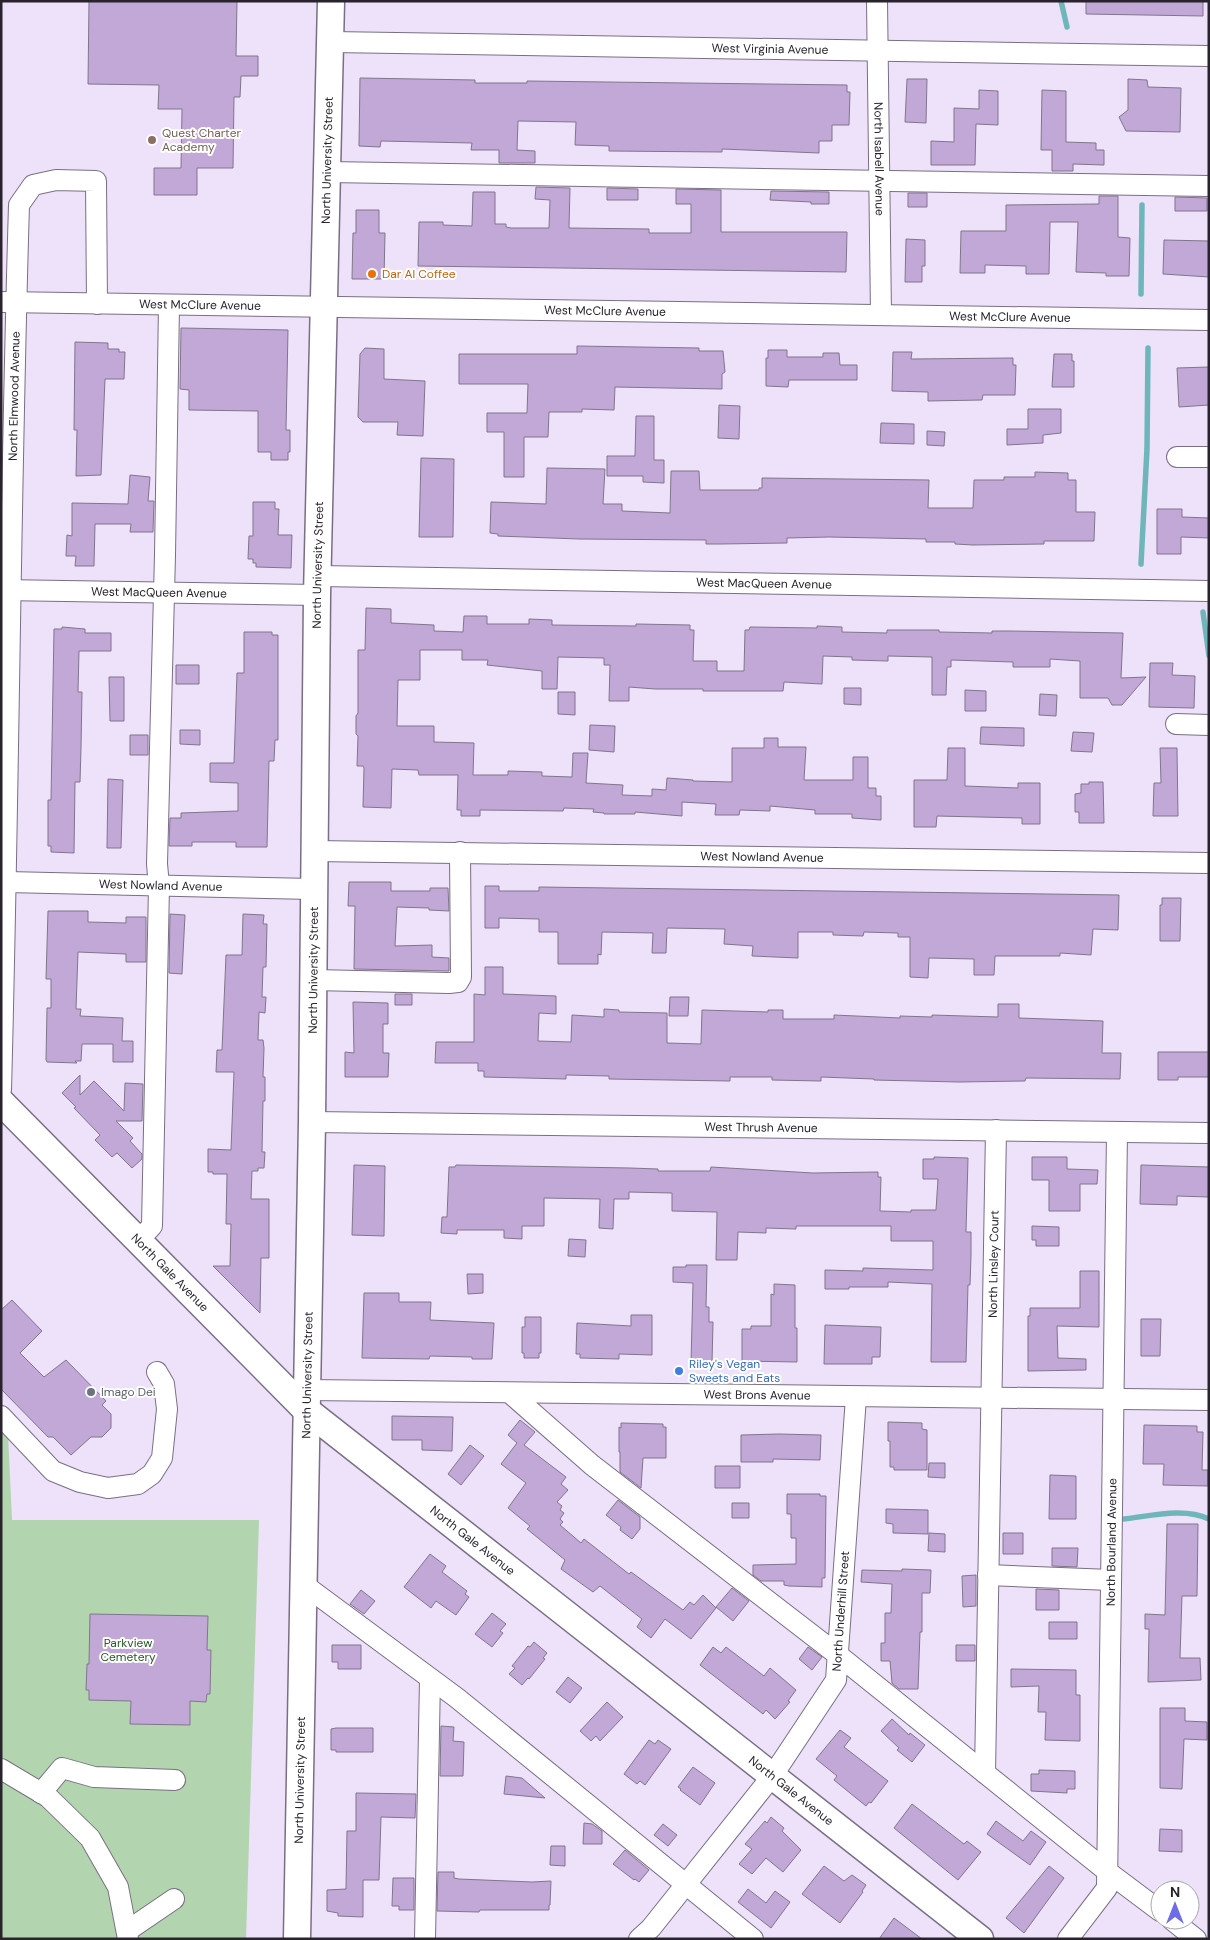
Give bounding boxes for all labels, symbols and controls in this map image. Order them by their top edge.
street label: West Virginia Avenue [711,40,829,58]
street label: North University Street [318,96,337,224]
street label: North Isabell Avenue [870,102,888,216]
place label: Quest Charter Academy [162,125,241,155]
marker: Quest Charter Academy [146,134,158,146]
place label: Dar Al Coffee [382,266,456,282]
marker: Dar Al Coffee [366,268,378,280]
street label: West McClure Avenue [139,296,261,314]
street label: West McClure Avenue [544,302,666,320]
street label: West McClure Avenue [949,308,1071,326]
street label: North Elmwood Avenue [5,331,24,461]
street label: North University Street [309,501,327,629]
street label: West MacQueen Avenue [696,574,832,593]
street label: West MacQueen Avenue [91,583,227,602]
street label: West Nowland Avenue [700,848,824,866]
street label: West Nowland Avenue [99,876,223,895]
street label: North University Street [305,906,322,1034]
street label: West Thrush Avenue [704,1119,818,1136]
street label: North Linsley Court [985,1210,1003,1318]
street label: North Gale Avenue [128,1230,212,1315]
street label: North University Street [298,1311,317,1439]
place label: Riley's Vegan Sweets and Eats [689,1356,780,1386]
marker: Riley's Vegan Sweets and Eats [673,1365,685,1377]
place label: Imago Dei [101,1384,156,1400]
marker: Imago Dei [85,1386,97,1398]
street label: West Brons Avenue [703,1386,811,1404]
street label: North Bourland Avenue [1103,1478,1120,1606]
street label: North Gale Avenue [427,1502,518,1579]
street label: North Underhill Street [829,1550,853,1672]
park label: Parkview Cemetery [100,1635,156,1665]
street label: North University Street [291,1716,309,1844]
street label: North Gale Avenue [745,1752,837,1829]
north arrow [1150,1880,1200,1930]
text: N [1170,1883,1180,1901]

